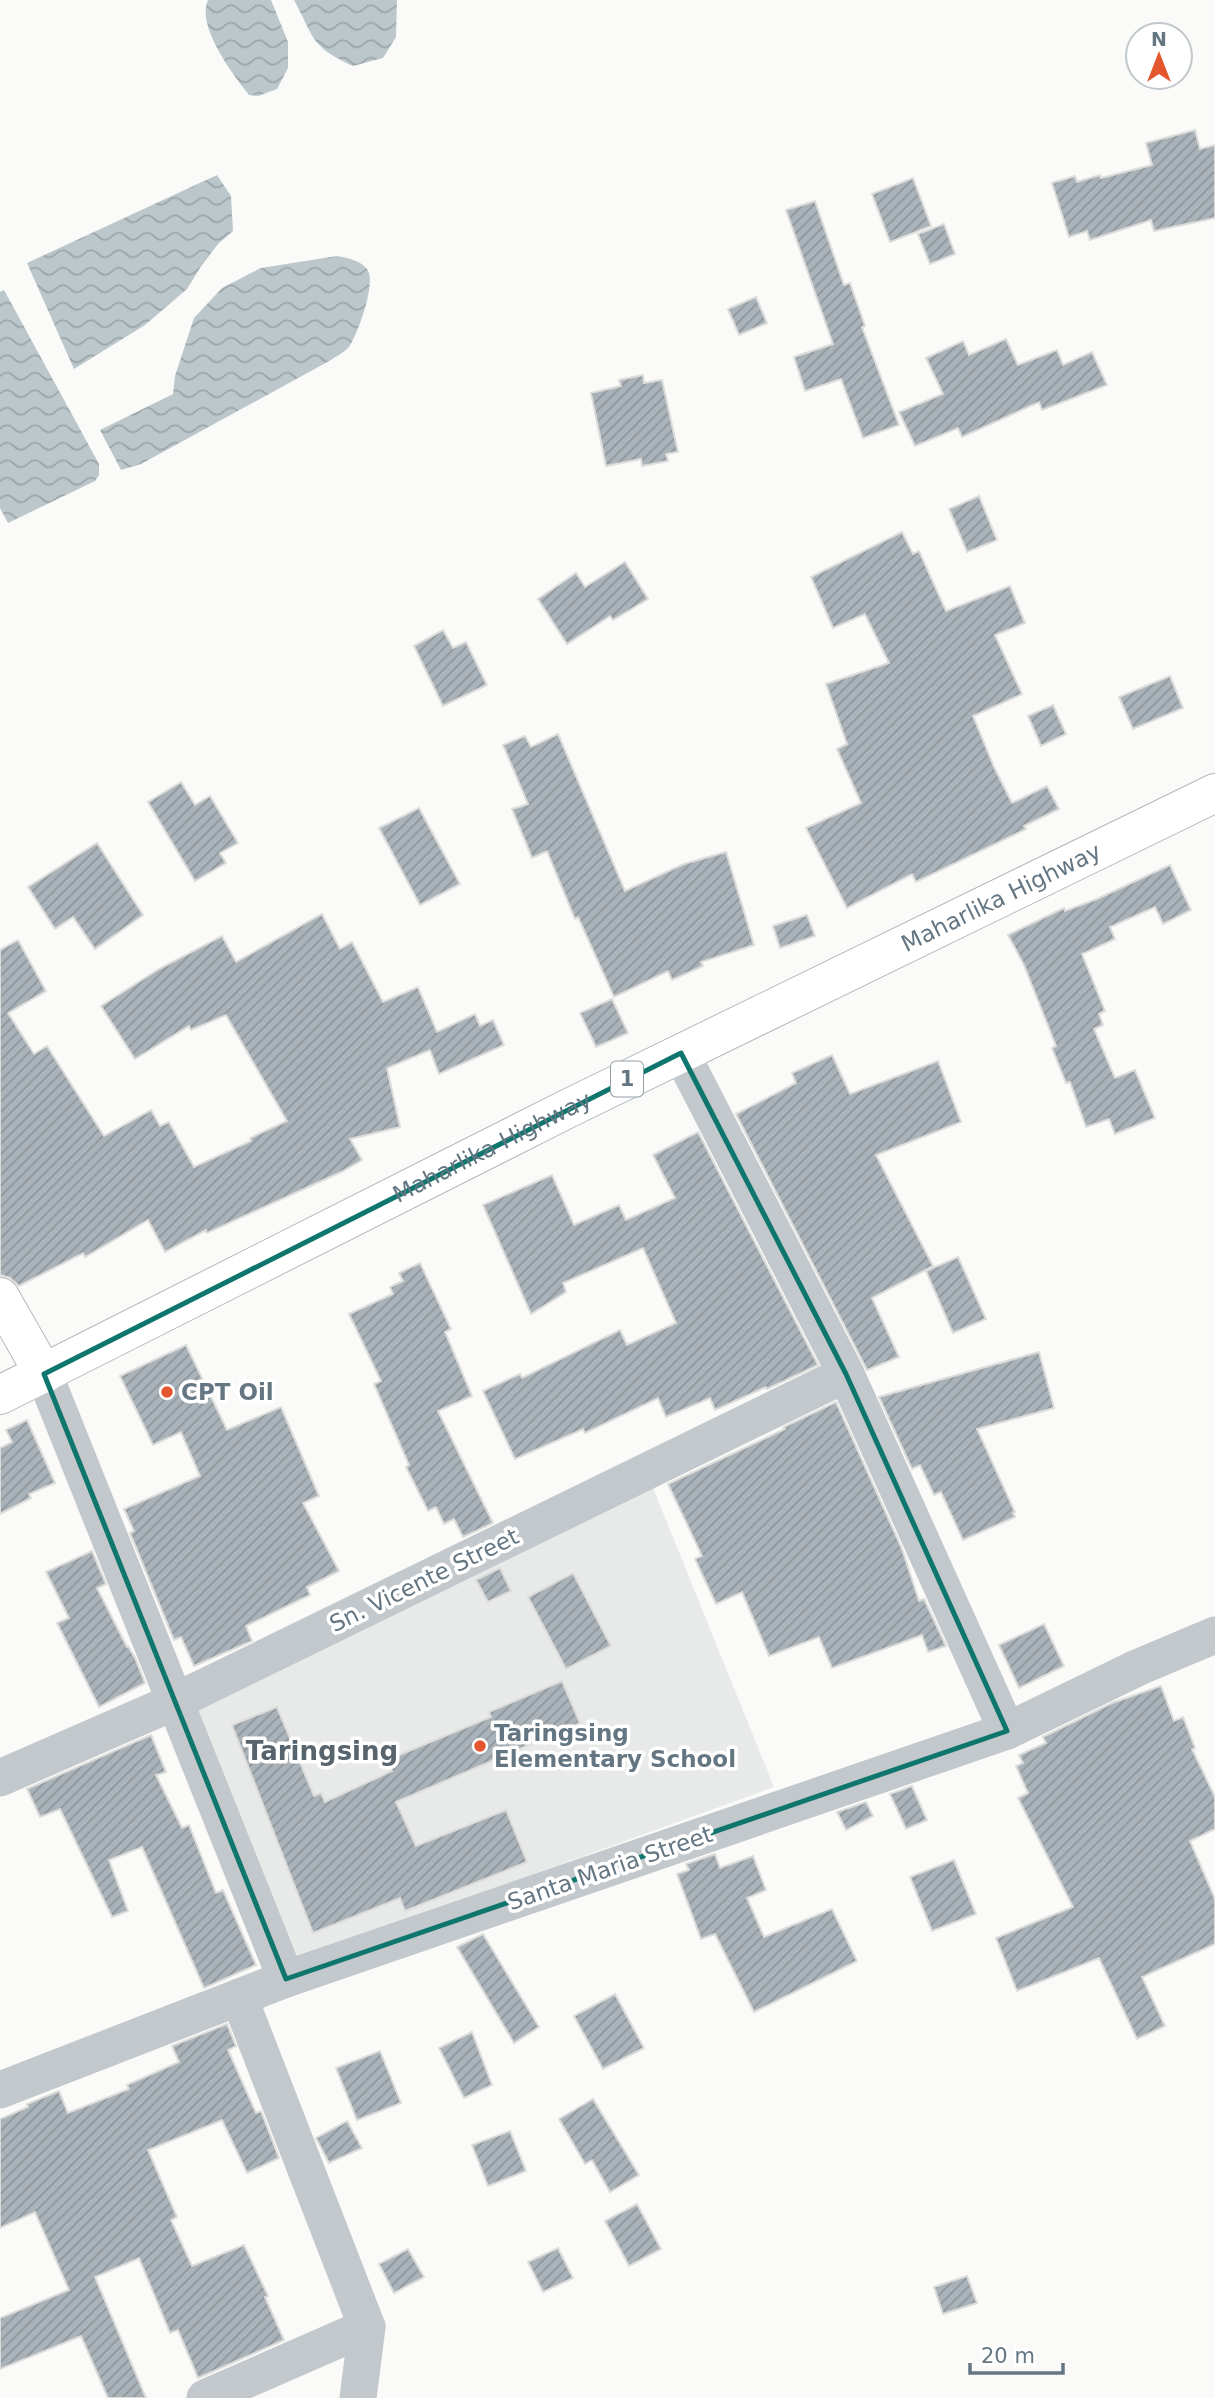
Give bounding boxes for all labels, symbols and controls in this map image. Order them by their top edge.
north arrow [1124,21,1194,91]
text: N [1151,28,1167,50]
street label: Maharlika Highway [897,838,1105,957]
road number: 1 [611,1062,643,1096]
street label: Maharlika Highway [388,1086,595,1208]
place label: CPT Oil [181,1379,274,1405]
marker: CPT Oil [159,1384,175,1400]
street label: Sn. Vicente Street [325,1523,523,1637]
place label: Taringsing Elementary School [494,1720,736,1772]
district label: Taringsing [246,1736,398,1766]
marker: Taringsing Elementary School [472,1738,488,1754]
street label: Santa Maria Street [504,1821,716,1915]
scale bar [970,2332,1063,2376]
text: 20 m [981,2344,1035,2368]

